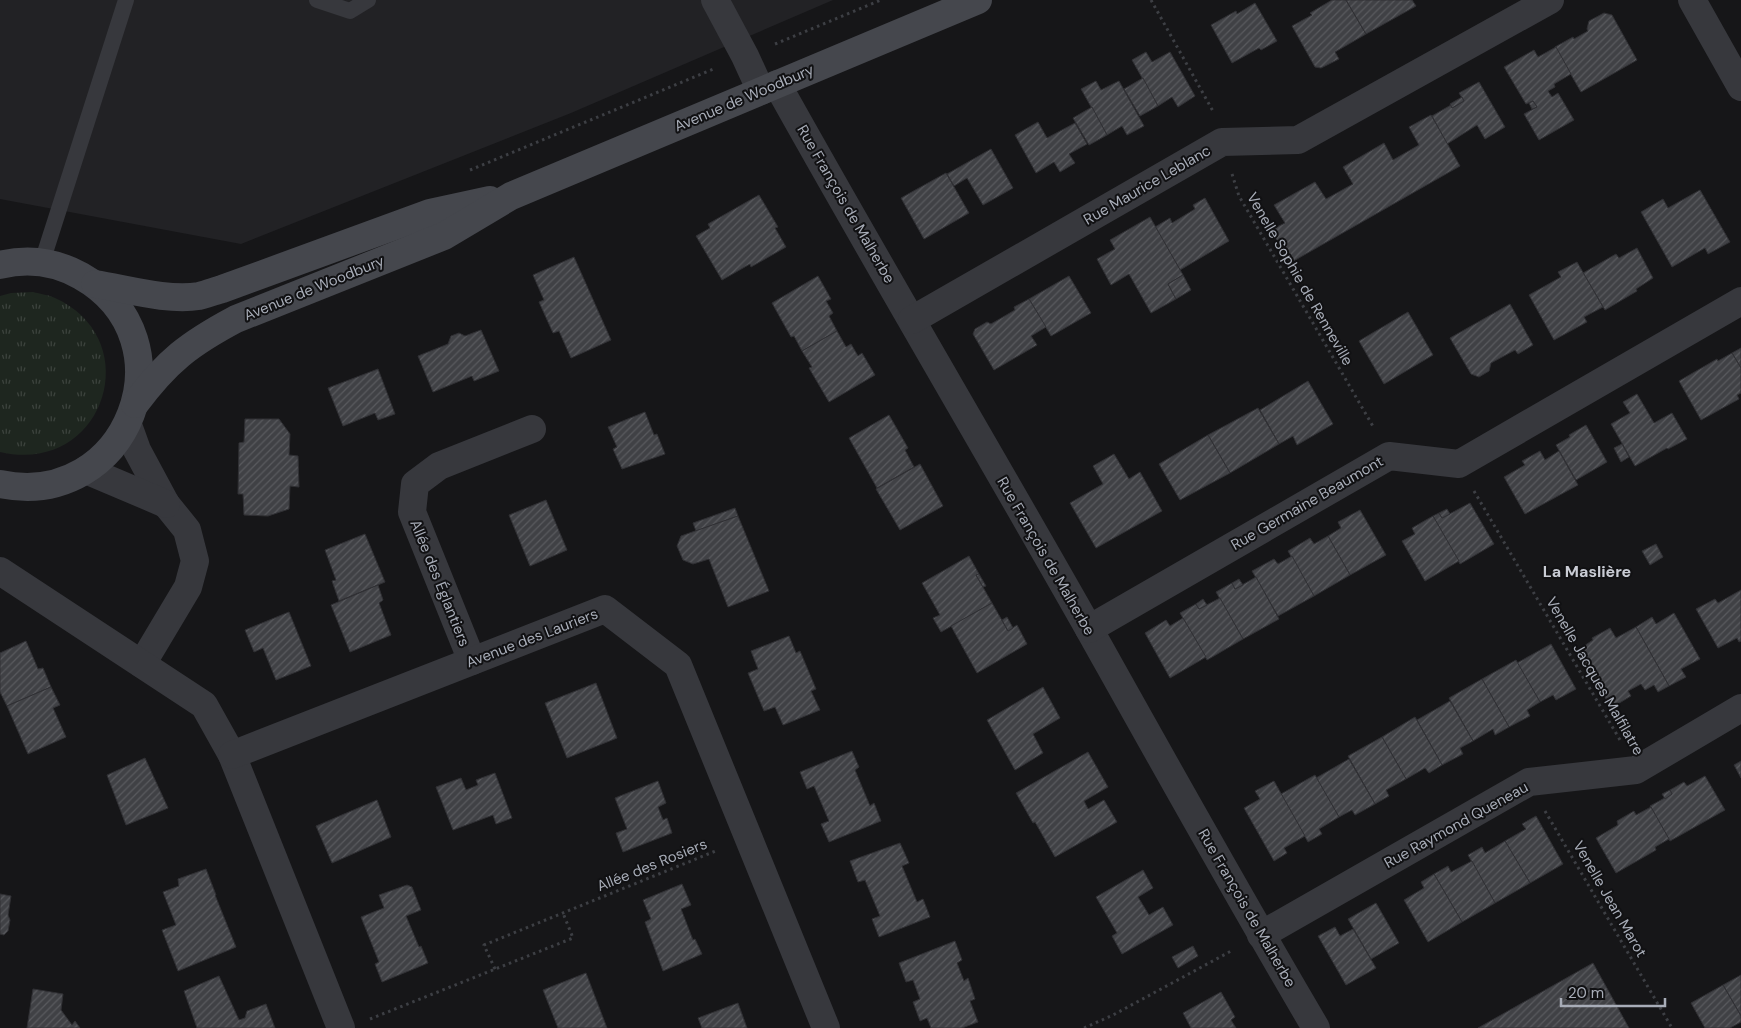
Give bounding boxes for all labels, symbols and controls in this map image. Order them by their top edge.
street label: Avenue de Woodbury [671,59,817,136]
street label: Rue François de Malherbe [792,121,900,287]
street label: Rue Maurice Leblanc [1080,140,1214,230]
street label: Venelle Sophie de Renneville [1242,189,1358,369]
street label: Avenue de Woodbury [241,250,388,325]
street label: Rue Germaine Beaumont [1227,451,1387,555]
street label: Rue François de Malherbe [992,473,1100,639]
street label: Allée des Églantiers [405,517,475,649]
district label: La Maslière [1543,561,1631,582]
street label: Venelle Jacques Malfilatre [1541,593,1649,759]
street label: Avenue des Lauriers [463,604,601,672]
street label: Rue Raymond Queneau [1380,777,1532,873]
street label: Rue François de Malherbe [1193,825,1301,991]
street label: Allée des Rosiers [594,834,710,896]
street label: Venelle Jean Marot [1569,837,1652,961]
scale bar [1561,976,1665,1008]
text: 20 m [1568,983,1604,1003]

